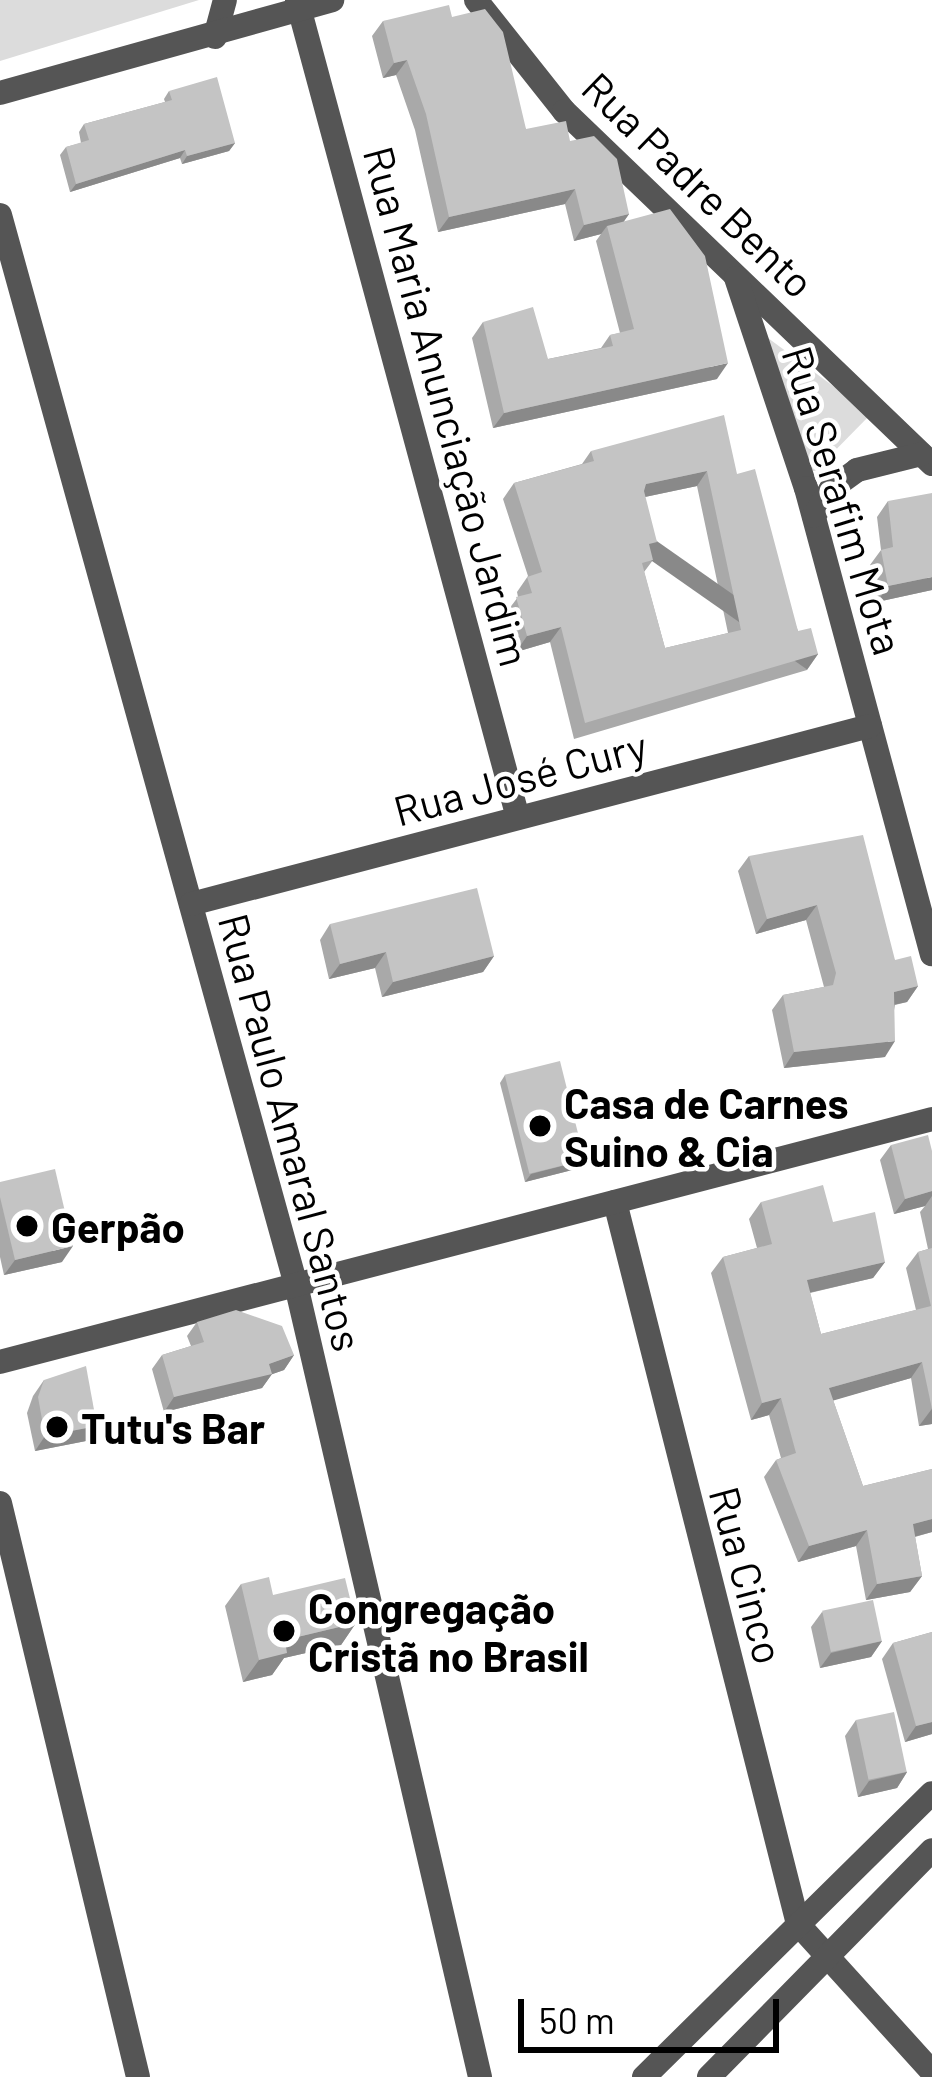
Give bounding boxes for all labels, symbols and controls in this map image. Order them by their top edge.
street label: Rua Padre Bento [573,61,825,307]
street label: Rua Maria Anunciação Jardim [354,141,542,671]
street label: Rua Serafim Mota [773,340,915,660]
street label: Rua José Cury [388,719,652,835]
street label: Rua Paulo Amaral Santos [209,908,375,1356]
place label: Casa de Carnes Suino & Cia [564,1077,849,1176]
marker: Casa de Carnes Suino & Cia [527,1113,553,1139]
place label: Gerpão [51,1201,185,1251]
marker: Gerpão [14,1213,40,1239]
place label: Tutu's Bar [81,1402,265,1452]
marker: Tutu's Bar [44,1414,70,1440]
street label: Rua Cinco [700,1481,796,1669]
place label: Congregação Cristã no Brasil [308,1582,589,1680]
marker: Congregação Cristã no Brasil [271,1618,297,1644]
scale bar [524,1975,785,2049]
text: 50 m [539,1998,615,2041]

